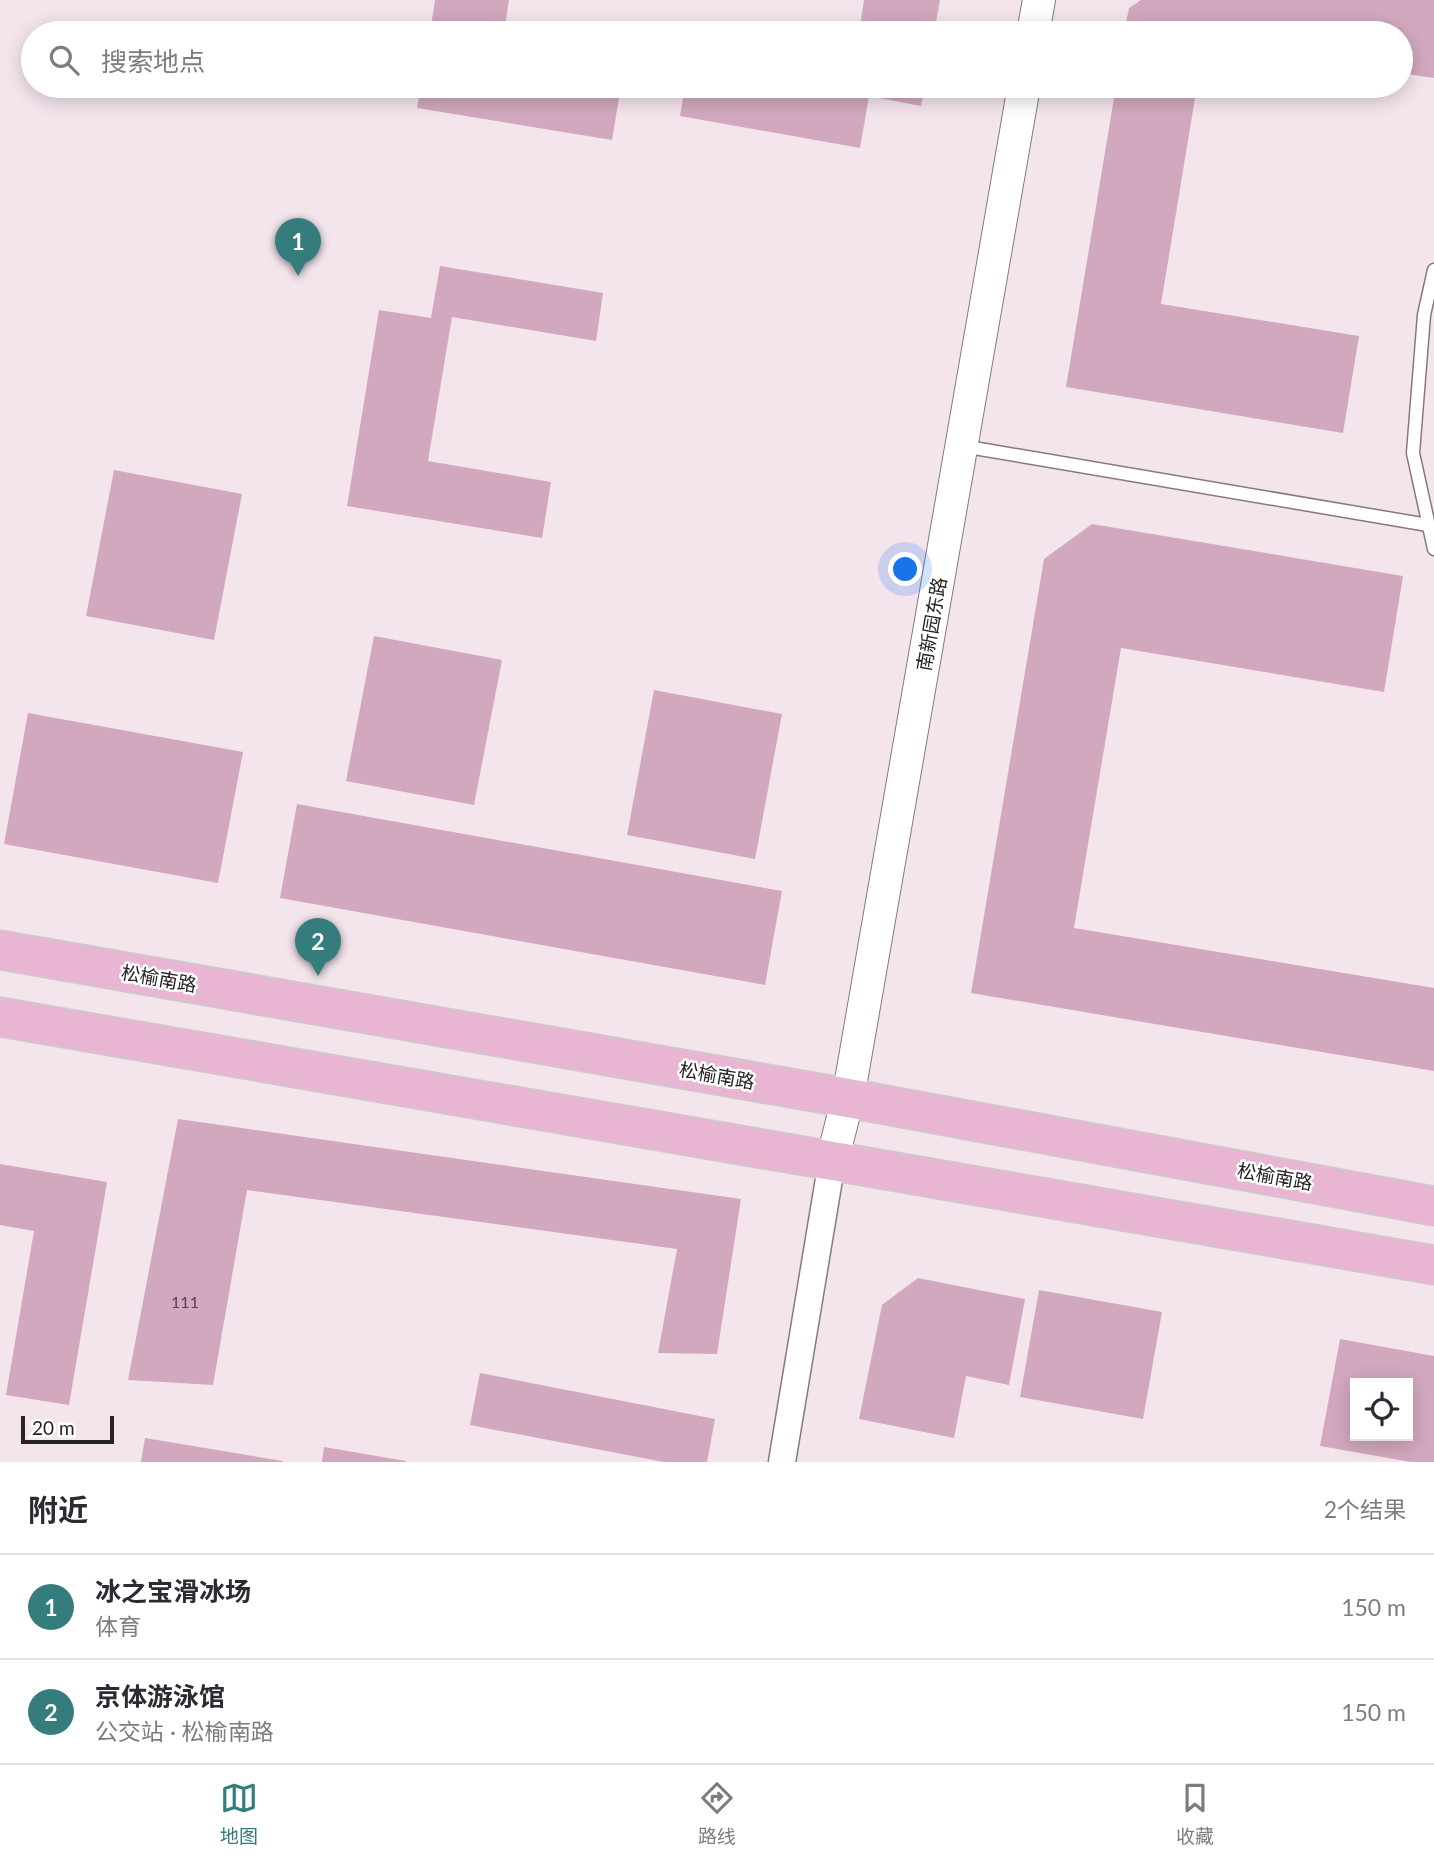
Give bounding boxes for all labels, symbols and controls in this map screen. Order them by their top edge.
search box [21,21,1413,98]
icon: search [45,41,83,79]
text: 搜索地点 [101,45,205,77]
pin: 1 [275,218,321,276]
your location [888,552,922,586]
street label: 南新园东路 [911,575,951,673]
pin: 2 [295,918,341,976]
street label: 松榆南路 [120,960,198,996]
street label: 松榆南路 [678,1057,756,1093]
street label: 松榆南路 [1236,1158,1314,1194]
house number: 111 [171,1292,199,1311]
map controls [1350,1378,1413,1441]
button: locate [1350,1378,1413,1441]
scale bar [21,1413,114,1445]
text: 20 m [32,1416,75,1439]
text: 附近 [28,1491,88,1527]
text: 2个结果 [1324,1495,1406,1523]
text: 冰之宝滑冰场 [95,1575,251,1607]
text: 1 [44,1593,58,1621]
text: 150 m [1341,1593,1406,1621]
text: 体育 [95,1612,141,1640]
text: 京体游泳馆 [95,1680,225,1712]
text: 2 [44,1698,58,1726]
text: 150 m [1341,1698,1406,1726]
text: 公交站 · 松榆南路 [95,1717,274,1745]
tab: 地图 [220,1779,258,1848]
tab: 路线 [698,1779,736,1848]
tab: 收藏 [1176,1779,1214,1848]

